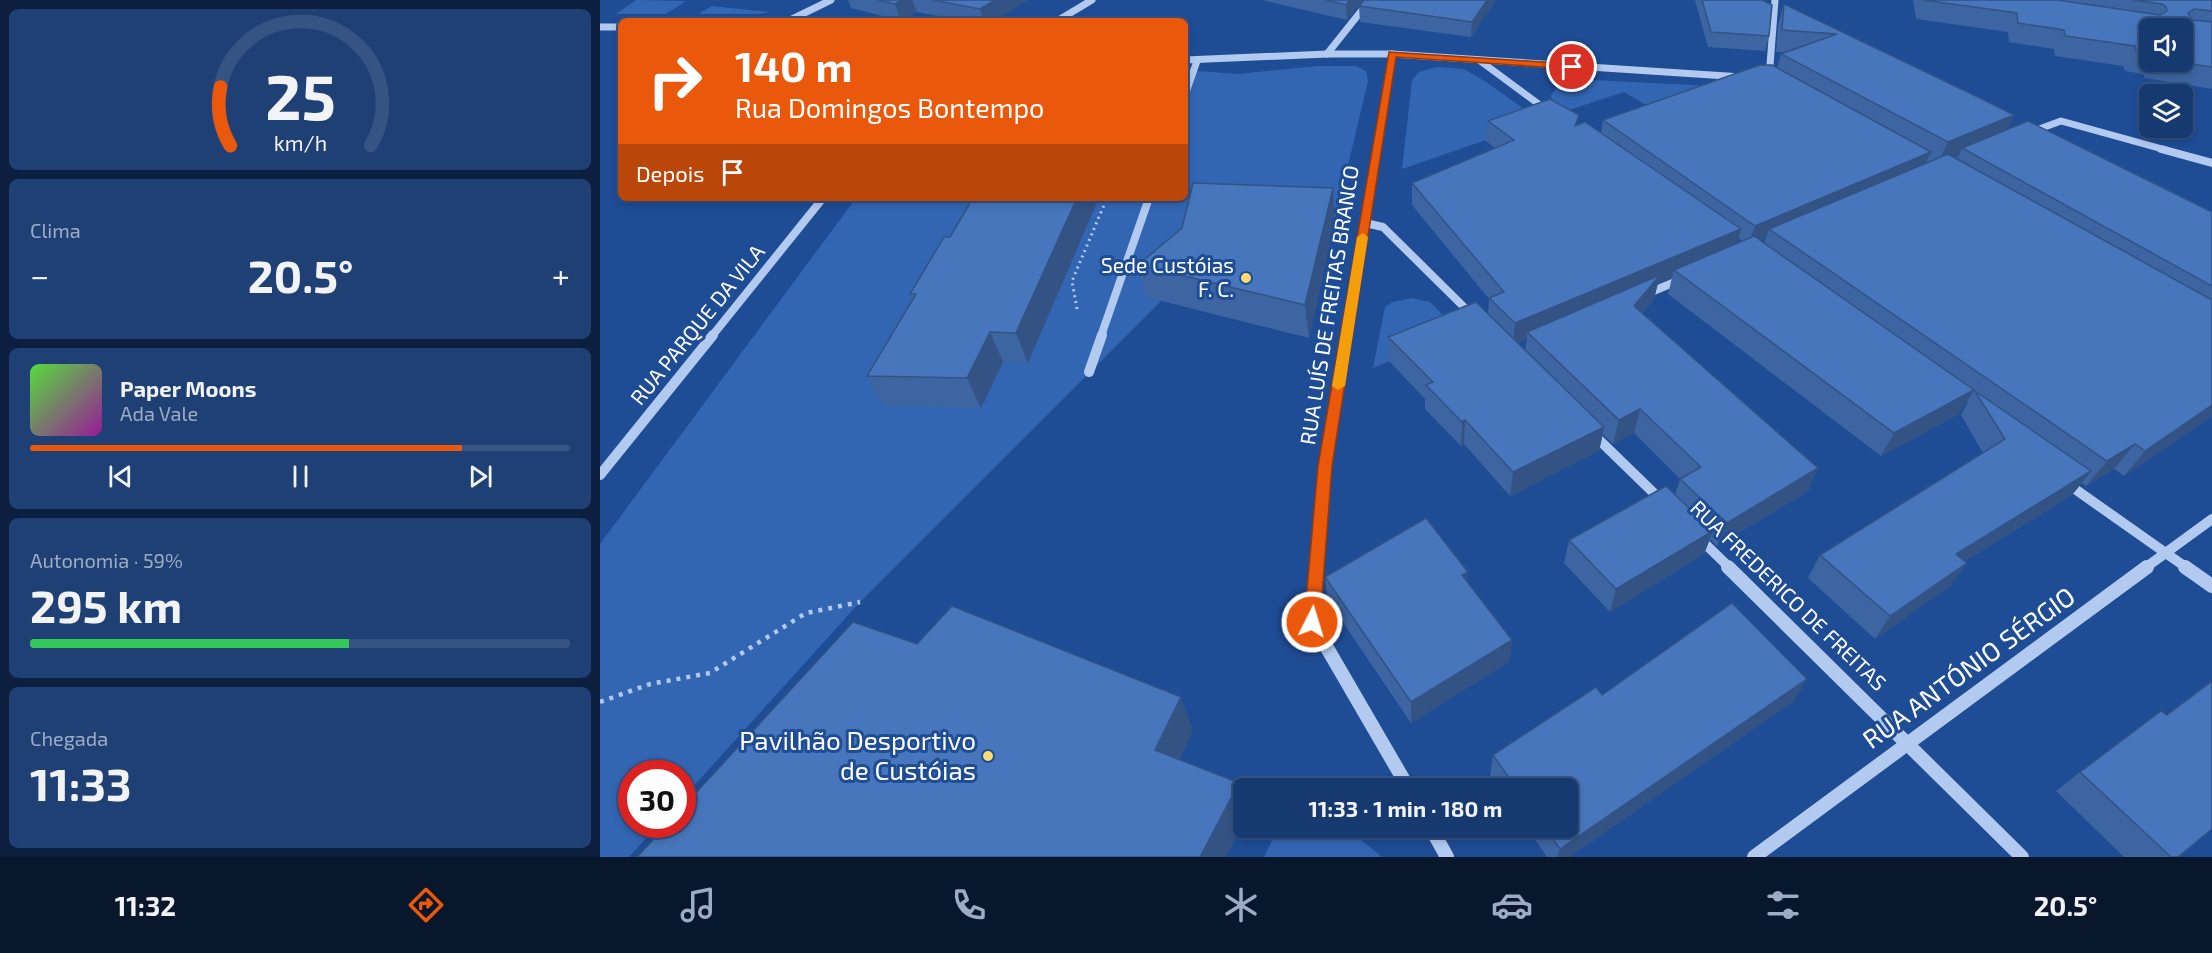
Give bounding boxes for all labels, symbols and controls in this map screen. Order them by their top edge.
map controls [2139,18,2193,138]
button: sound [2139,18,2193,72]
text: 140 m [735,40,852,90]
pin [1546,41,1597,92]
icon: right [636,42,714,120]
icon: arrive [1555,50,1588,83]
text: 25 [265,58,335,133]
button: layers [2139,84,2193,138]
text: Rua Domingos Bontempo [735,91,1044,123]
text: km/h [273,131,327,156]
icon: arrive [716,156,749,189]
text: Depois [636,160,704,186]
street label: RUA LUÍS DE FREITAS BRANCO [1294,163,1363,446]
text: Clima [30,218,81,242]
street label: RUA PARQUE DA VILA [624,239,770,410]
text: 20.5° [248,248,353,302]
place label: Sede Custóias F. C. [1101,252,1234,301]
text: − [30,255,49,295]
text: + [552,255,570,295]
marker: Sede Custóias F. C. [1239,271,1253,285]
text: Paper Moons [120,375,256,401]
text: Ada Vale [120,401,198,425]
icon: previous [104,460,137,493]
icon: pause [284,460,317,493]
icon: next [464,460,497,493]
street label: RUA FREDERICO DE FREITAS [1686,495,1892,695]
text: Autonomia · 59% [30,548,183,572]
text: 295 km [30,578,182,632]
street label: RUA ANTÓNIO SÉRGIO [1856,579,2080,754]
position arrow [1280,590,1344,654]
place label: Pavilhão Desportivo de Custóias [739,724,976,785]
text: Chegada [30,726,108,750]
marker: Pavilhão Desportivo de Custóias [981,749,995,763]
text: 11:33 [30,756,131,810]
speed limit sign: 30 [618,760,696,838]
text: 11:33 · 1 min · 180 m [1309,795,1502,821]
icon: directions [405,884,447,926]
icon: music [677,884,719,926]
icon: phone [948,884,990,926]
icon: climate [1220,884,1262,926]
icon: car [1491,884,1533,926]
icon: filters [1762,884,1804,926]
text: 11:32 [115,889,176,921]
text: 20.5° [2034,889,2097,921]

